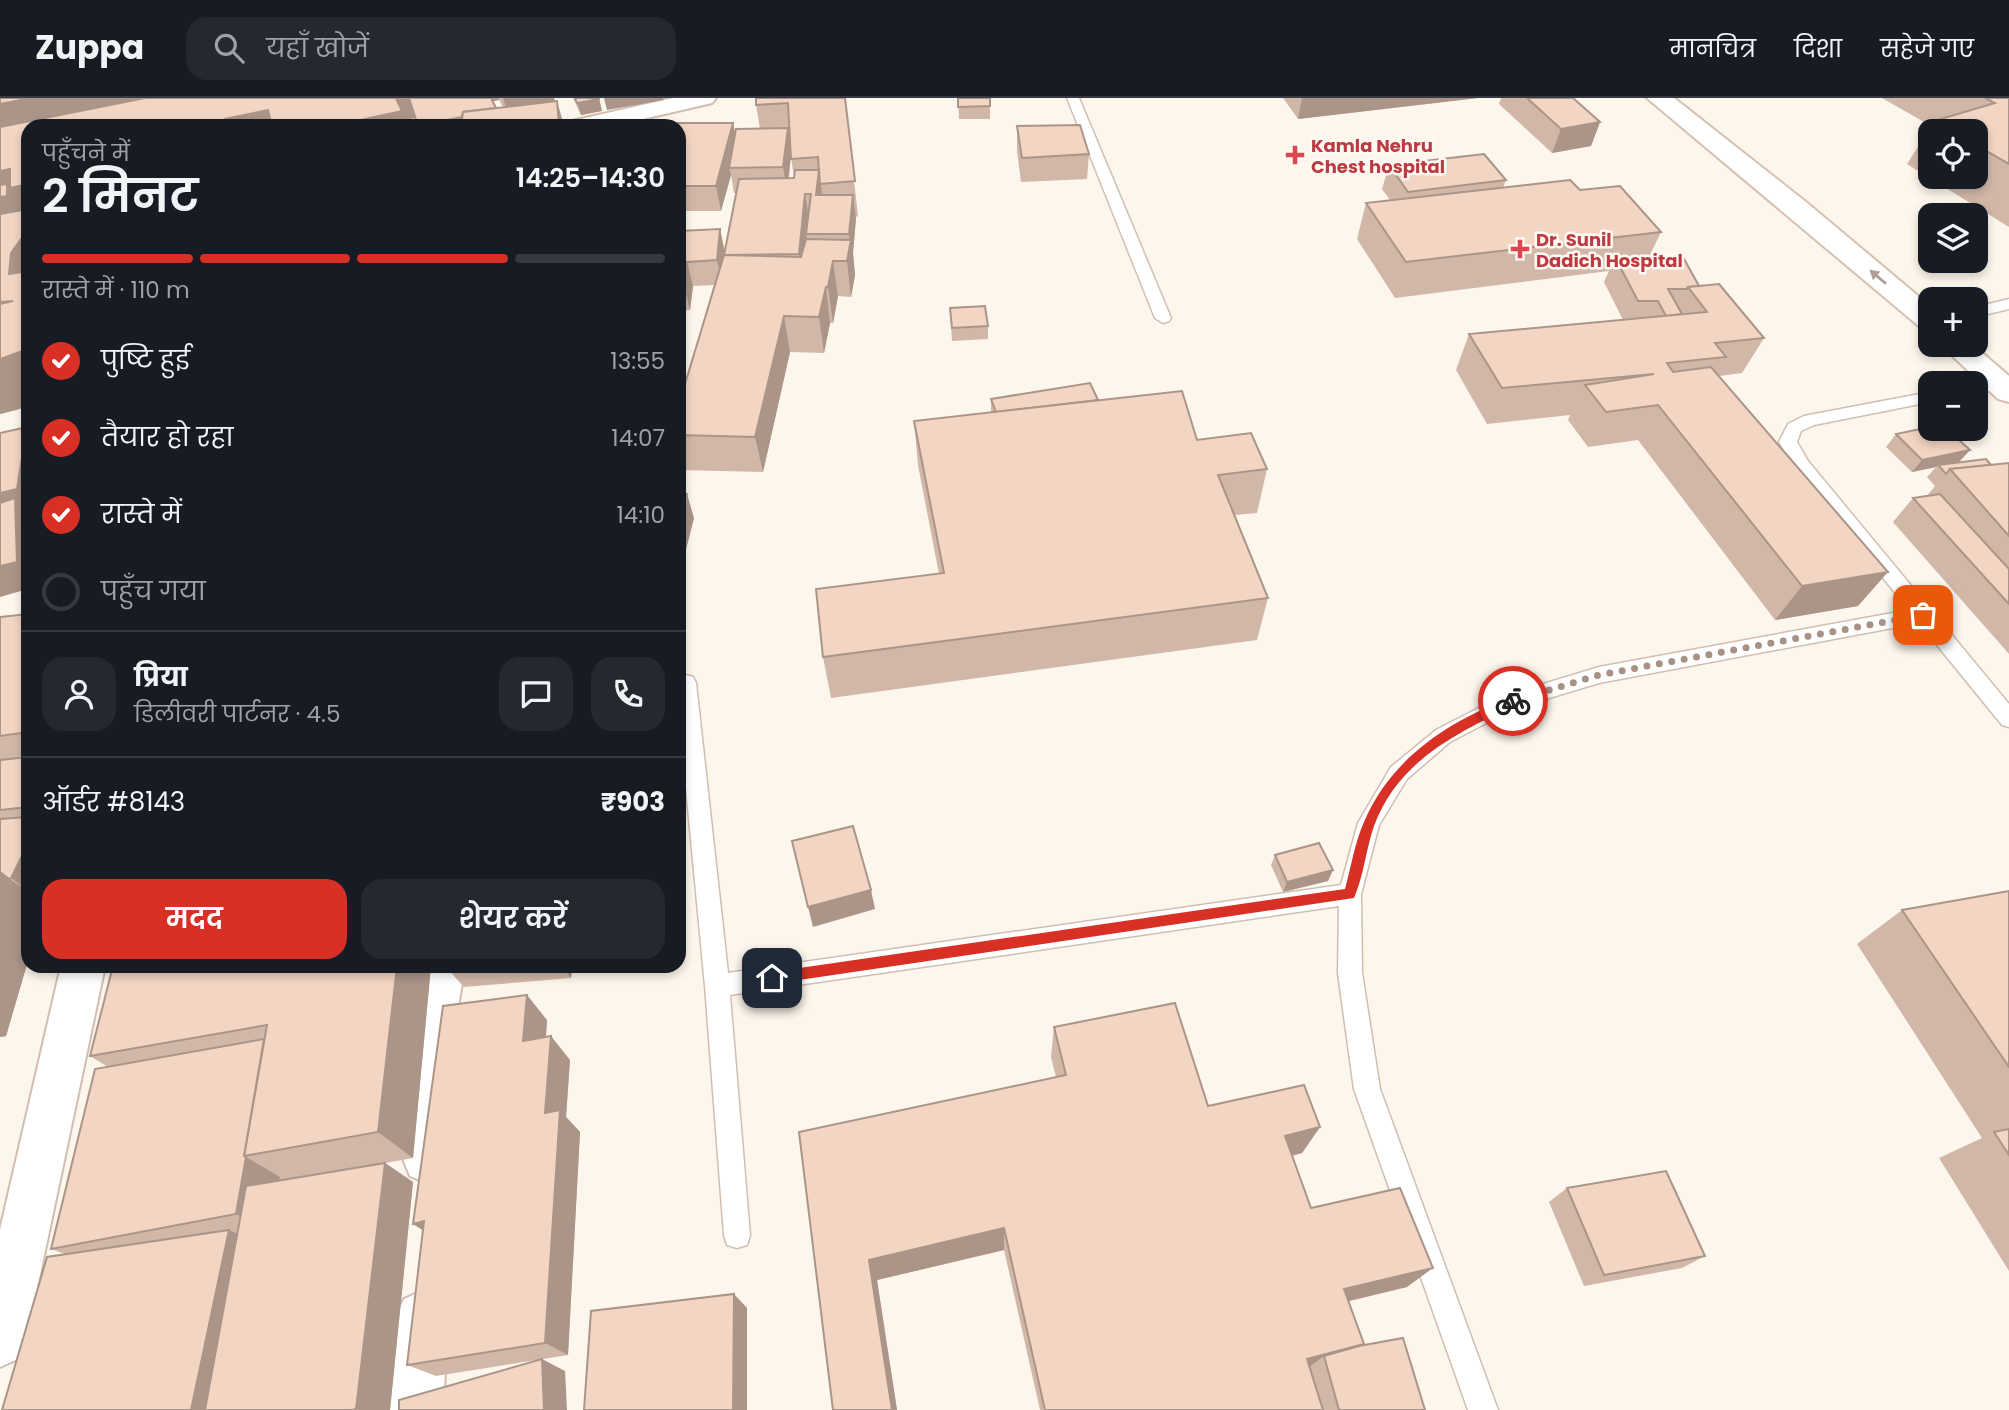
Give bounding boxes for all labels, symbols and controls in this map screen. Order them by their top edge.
search box [186,17,676,80]
text: Zuppa [35,24,144,71]
icon: search [210,29,248,67]
text: यहाँ खोजें [266,30,369,66]
text: मानचित्र [1670,32,1756,65]
text: दिशा [1794,32,1842,65]
text: सहेजे गए [1880,32,1974,65]
map controls [1918,119,1988,441]
button: locate [1918,119,1988,189]
place label: Kamla Nehru Chest hospital [1311,133,1445,179]
text: पहुँचने में [42,137,130,169]
marker: Kamla Nehru Chest hospital [1285,145,1305,165]
text: 14:25–14:30 [516,160,665,196]
text: 2 मिनट [42,164,198,228]
button: layers [1918,203,1988,273]
place label: Dr. Sunil Dadich Hospital [1536,227,1683,273]
marker: Dr. Sunil Dadich Hospital [1510,239,1530,259]
one-way arrow [1870,270,1887,285]
text: रास्ते में · 110 m [42,274,190,306]
button: + [1918,287,1988,357]
icon: check [42,342,80,380]
text: पुष्टि हुई [101,342,190,378]
text: 13:55 [610,345,665,377]
button: − [1918,371,1988,441]
icon: check [42,419,80,457]
text: तैयार हो रहा [101,419,233,455]
text: 14:07 [611,422,665,454]
icon: check [42,496,80,534]
text: रास्ते में [101,496,182,532]
text: 14:10 [616,499,665,531]
text: पहुँच गया [101,573,206,609]
pin [1893,585,1953,645]
icon: bag [1904,596,1942,634]
button: person [42,657,116,731]
button: chat [499,657,573,731]
button: phone [591,657,665,731]
text: प्रिया [134,659,188,695]
courier [1478,666,1548,736]
icon: bike [1494,682,1532,720]
text: डिलीवरी पार्टनर · 4.5 [134,698,340,730]
text: ऑर्डर #8143 [42,784,185,820]
text: ₹903 [601,784,665,820]
button: मदद [42,879,347,959]
button: शेयर करें [361,879,665,959]
pin [742,948,802,1008]
icon: home [753,959,791,997]

